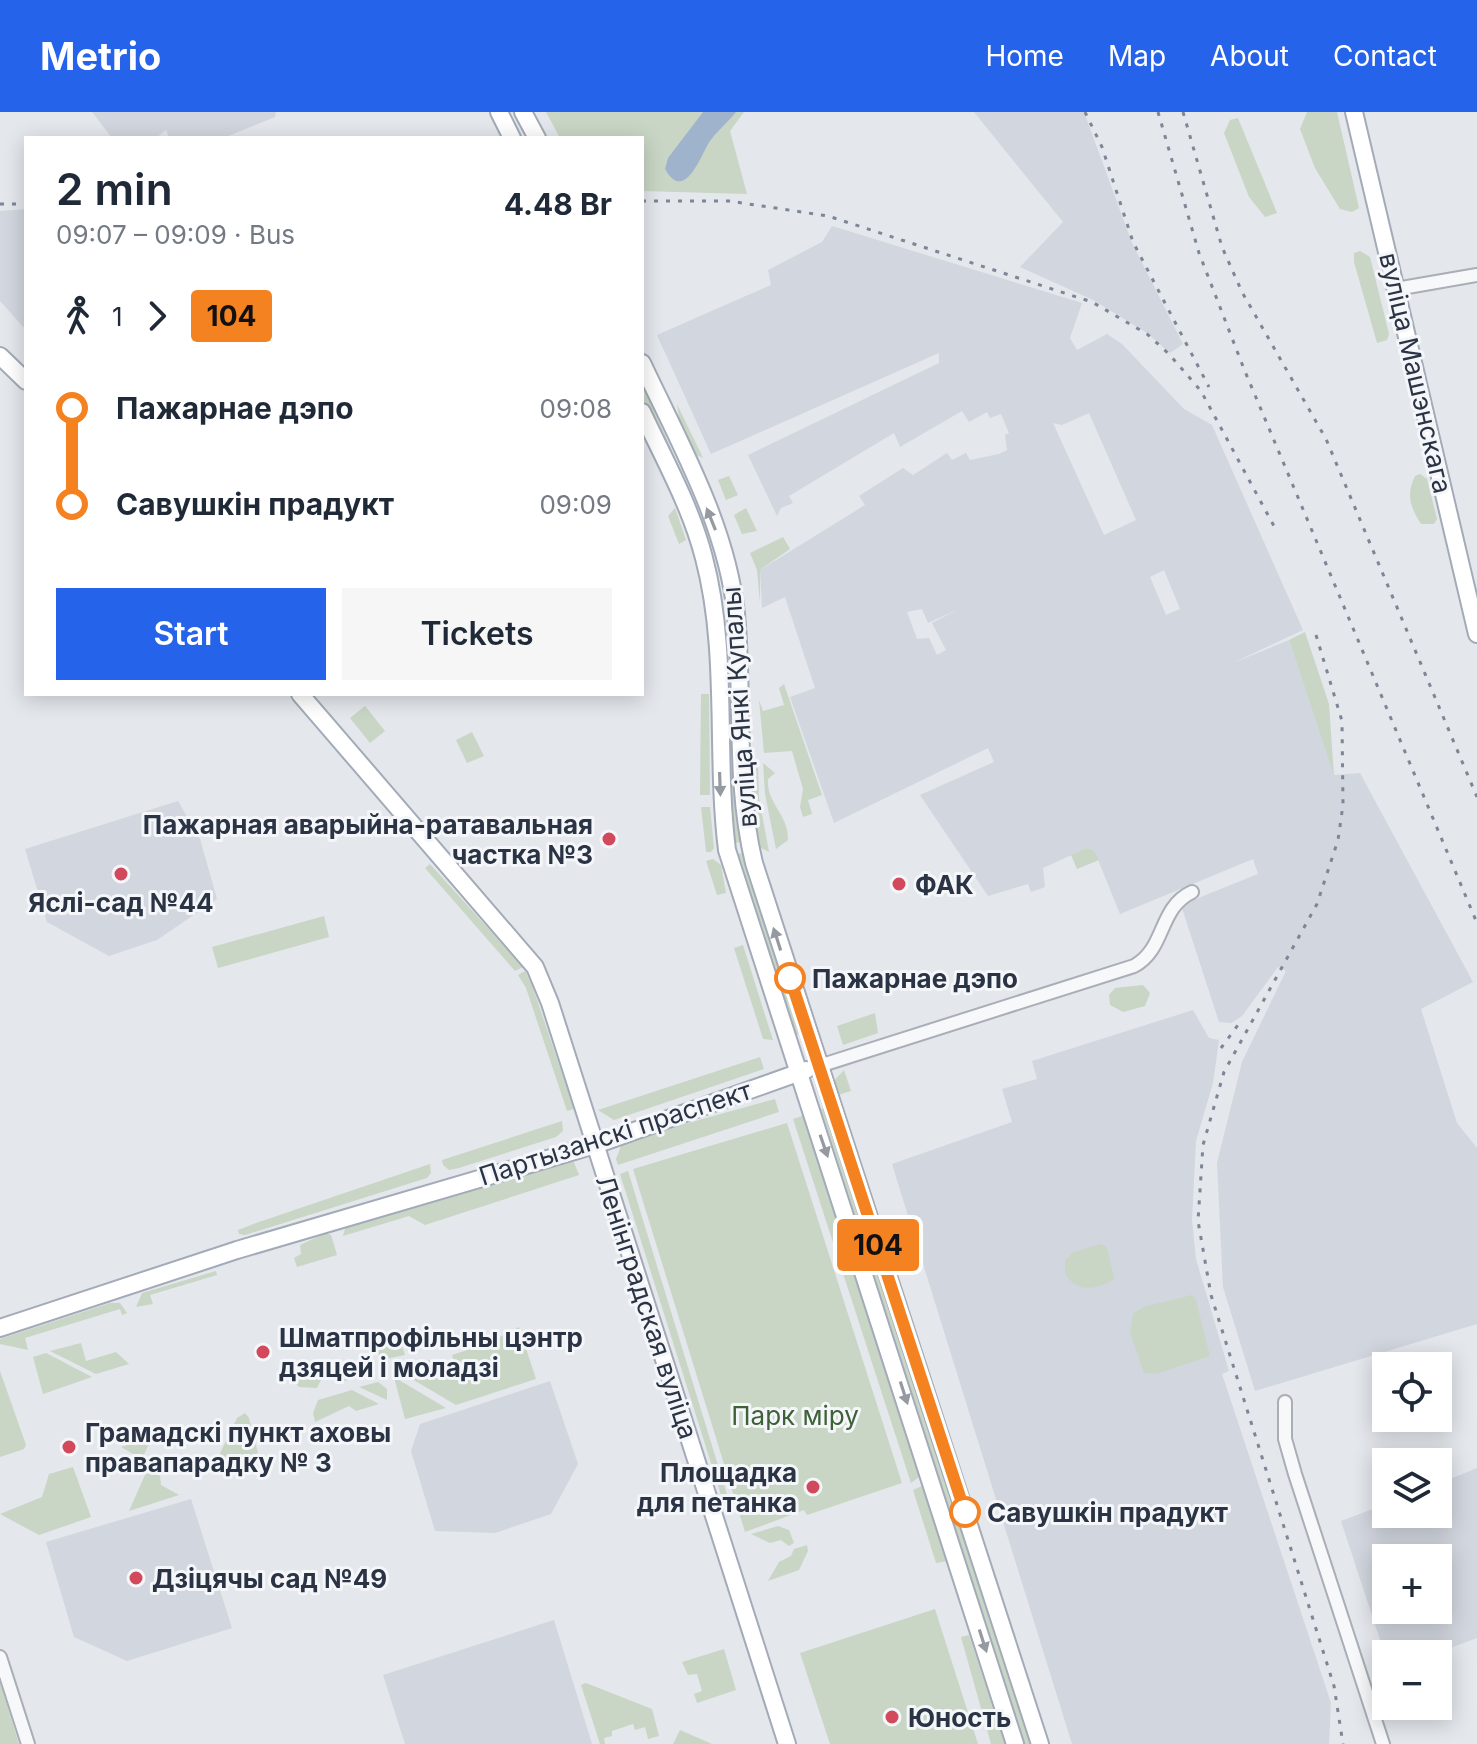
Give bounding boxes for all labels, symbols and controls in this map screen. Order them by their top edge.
text: Metrio [40,33,161,79]
text: Home [985,39,1064,73]
text: Map [1108,39,1166,73]
text: About [1210,39,1289,73]
text: Contact [1333,39,1437,73]
text: 2 min [56,162,173,216]
text: 4.48 Br [504,186,612,222]
text: 09:07 – 09:09 · Bus [56,219,295,250]
street label: вуліца Машэнскага [1373,250,1459,496]
icon: walk [56,294,100,338]
icon: forward [135,294,179,338]
text: 104 [207,299,256,333]
text: 1 [112,301,123,332]
text: Пажарнае дэпо [116,390,354,426]
text: 09:08 [539,393,612,424]
text: Савушкін прадукт [116,486,394,522]
text: 09:09 [539,489,612,520]
one-way arrow [705,507,718,531]
street label: вуліца Янкі Купалы [715,585,763,829]
button: Start [56,588,326,680]
button: Tickets [342,588,612,680]
one-way arrow [713,772,726,797]
place label: Пажарная аварыйна-ратавальная частка №3 [143,809,593,870]
marker: Пажарная аварыйна-ратавальная частка №3 [600,830,618,848]
marker: Яслі-сад №44 [112,865,130,883]
place label: ФАК [915,869,974,900]
marker: ФАК [890,875,908,893]
place label: Яслі-сад №44 [28,887,214,918]
one-way arrow [770,926,783,950]
marker: Пажарнае дэпо [775,963,805,993]
place label: Пажарнае дэпо [812,963,1018,994]
street label: Партызанскі праспект [475,1074,755,1192]
one-way arrow [819,1134,831,1158]
street label: Ленінградская вуліца [590,1171,704,1443]
line badge: 104 [832,1219,924,1271]
text: 104 [853,1228,903,1262]
place label: Шматпрофільны цэнтр дзяцей і моладзі [279,1322,583,1383]
marker: Шматпрофільны цэнтр дзяцей і моладзі [254,1343,272,1361]
map controls [1372,1352,1452,1720]
button: locate [1372,1352,1452,1432]
one-way arrow [899,1382,911,1406]
park label: Парк міру [731,1400,859,1431]
place label: Грамадскі пункт аховы правапарадку № 3 [85,1417,391,1478]
marker: Грамадскі пункт аховы правапарадку № 3 [60,1438,78,1456]
button: layers [1372,1448,1452,1528]
place label: Площадка для петанка [637,1457,797,1518]
marker: Площадка для петанка [804,1478,822,1496]
marker: Савушкін прадукт [950,1497,980,1527]
place label: Савушкін прадукт [987,1497,1228,1528]
button: + [1372,1544,1452,1624]
place label: Дзіцячы сад №49 [152,1563,387,1594]
marker: Дзіцячы сад №49 [127,1569,145,1587]
one-way arrow [977,1630,989,1654]
button: − [1372,1640,1452,1720]
place label: Юность [908,1702,1011,1733]
marker: Юность [883,1708,901,1726]

